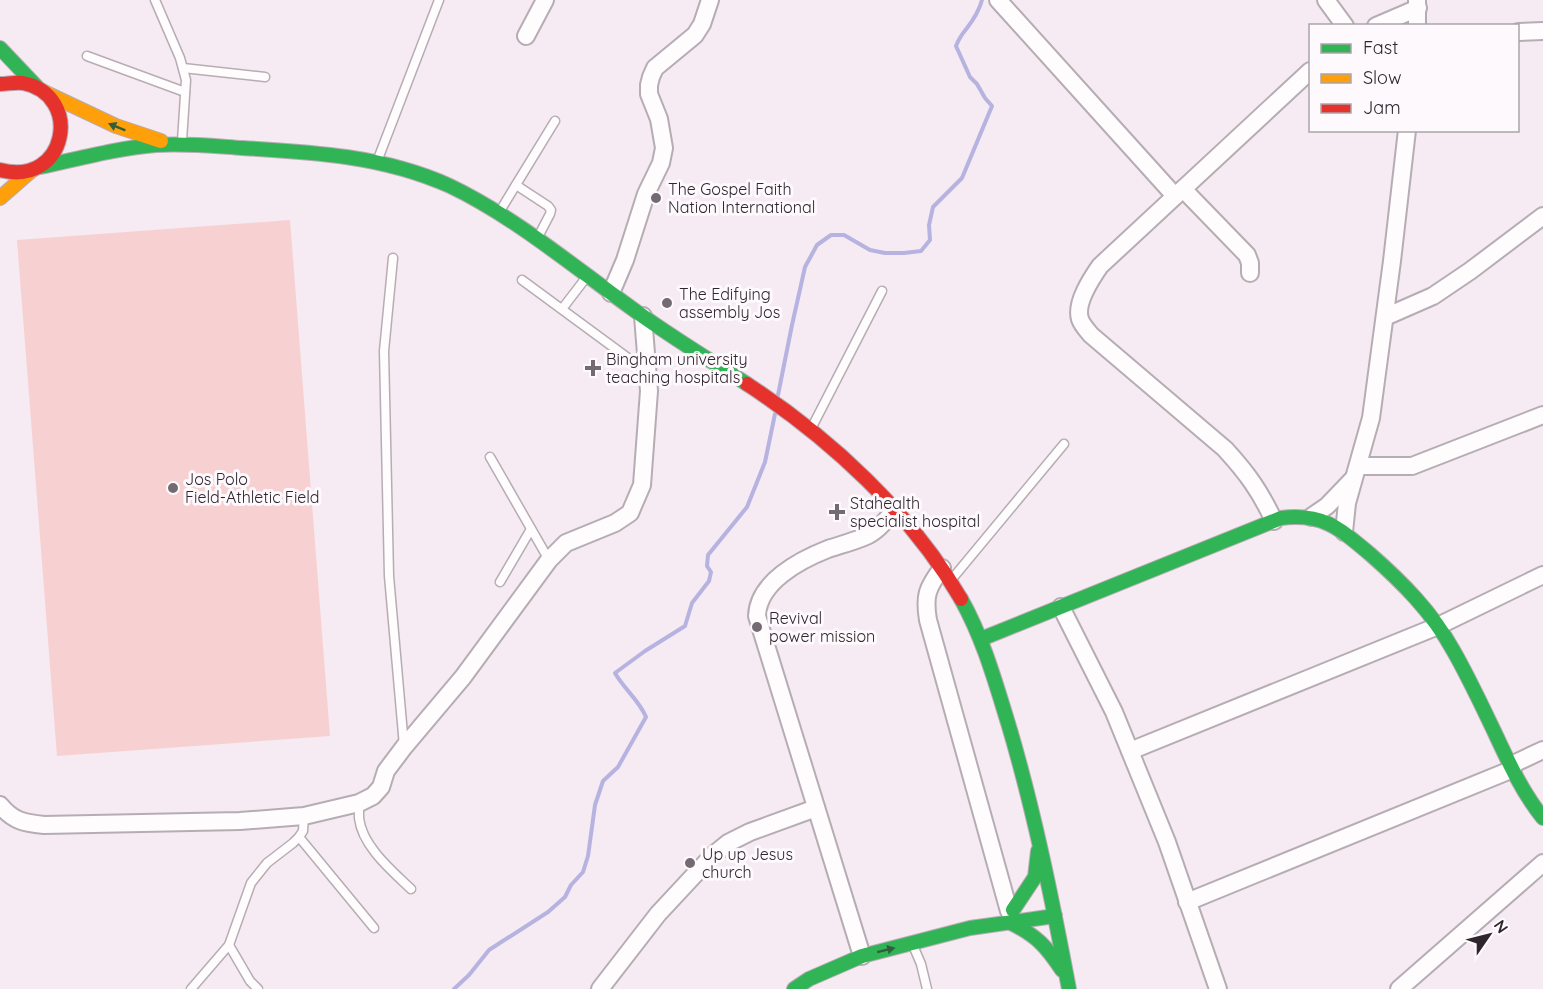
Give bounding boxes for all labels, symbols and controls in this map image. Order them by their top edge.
legend [1309,24,1519,132]
text: Fast [1363,36,1398,59]
text: Slow [1363,66,1401,89]
text: Jam [1363,96,1401,119]
one-way arrow [108,122,126,131]
place label: The Gospel Faith Nation International [668,179,815,217]
marker: The Gospel Faith Nation International [649,191,663,205]
place label: The Edifying assembly Jos [679,284,780,322]
marker: The Edifying assembly Jos [660,296,674,310]
place label: Bingham university teaching hospitals [606,349,748,387]
marker: Bingham university teaching hospitals [584,359,602,377]
place label: Jos Polo Field-Athletic Field [185,469,320,507]
marker: Jos Polo Field-Athletic Field [166,481,180,495]
place label: Stahealth specialist hospital [850,493,980,531]
marker: Stahealth specialist hospital [828,503,846,521]
place label: Revival power mission [769,608,875,646]
marker: Revival power mission [750,620,764,634]
place label: Up up Jesus church [702,844,793,882]
marker: Up up Jesus church [683,856,697,870]
north arrow [1459,905,1519,965]
text: N [1490,916,1513,937]
one-way arrow [877,944,895,954]

